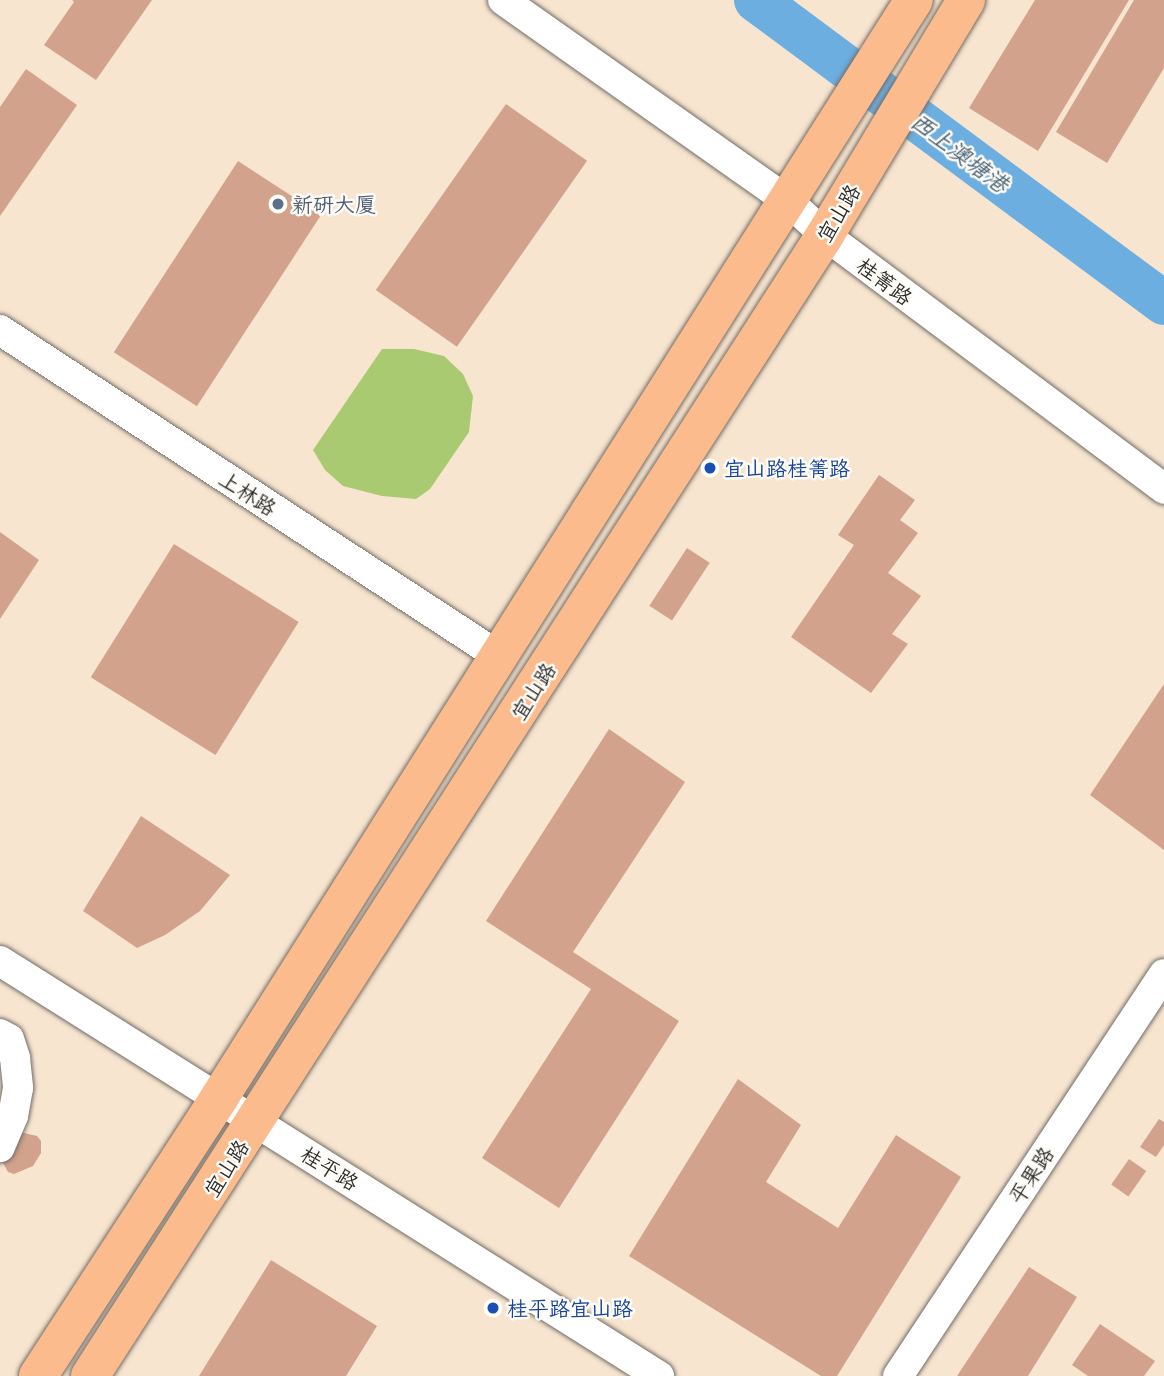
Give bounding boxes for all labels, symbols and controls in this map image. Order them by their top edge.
water label: 西上澳塘港 [906,106,1014,198]
street label: 宜山路 [811,180,865,246]
place label: 新研大厦 [292,191,376,217]
marker: 新研大厦 [270,196,286,212]
street label: 桂箐路 [852,252,918,310]
place label: 宜山路桂箐路 [724,455,850,481]
marker: 宜山路桂箐路 [702,460,718,476]
street label: 上林路 [215,465,281,521]
street label: 宜山路 [505,658,561,724]
street label: 宜山路 [198,1135,254,1201]
street label: 桂平路 [297,1141,363,1195]
street label: 平果路 [1003,1142,1059,1208]
place label: 桂平路宜山路 [507,1295,633,1321]
marker: 桂平路宜山路 [485,1300,501,1316]

